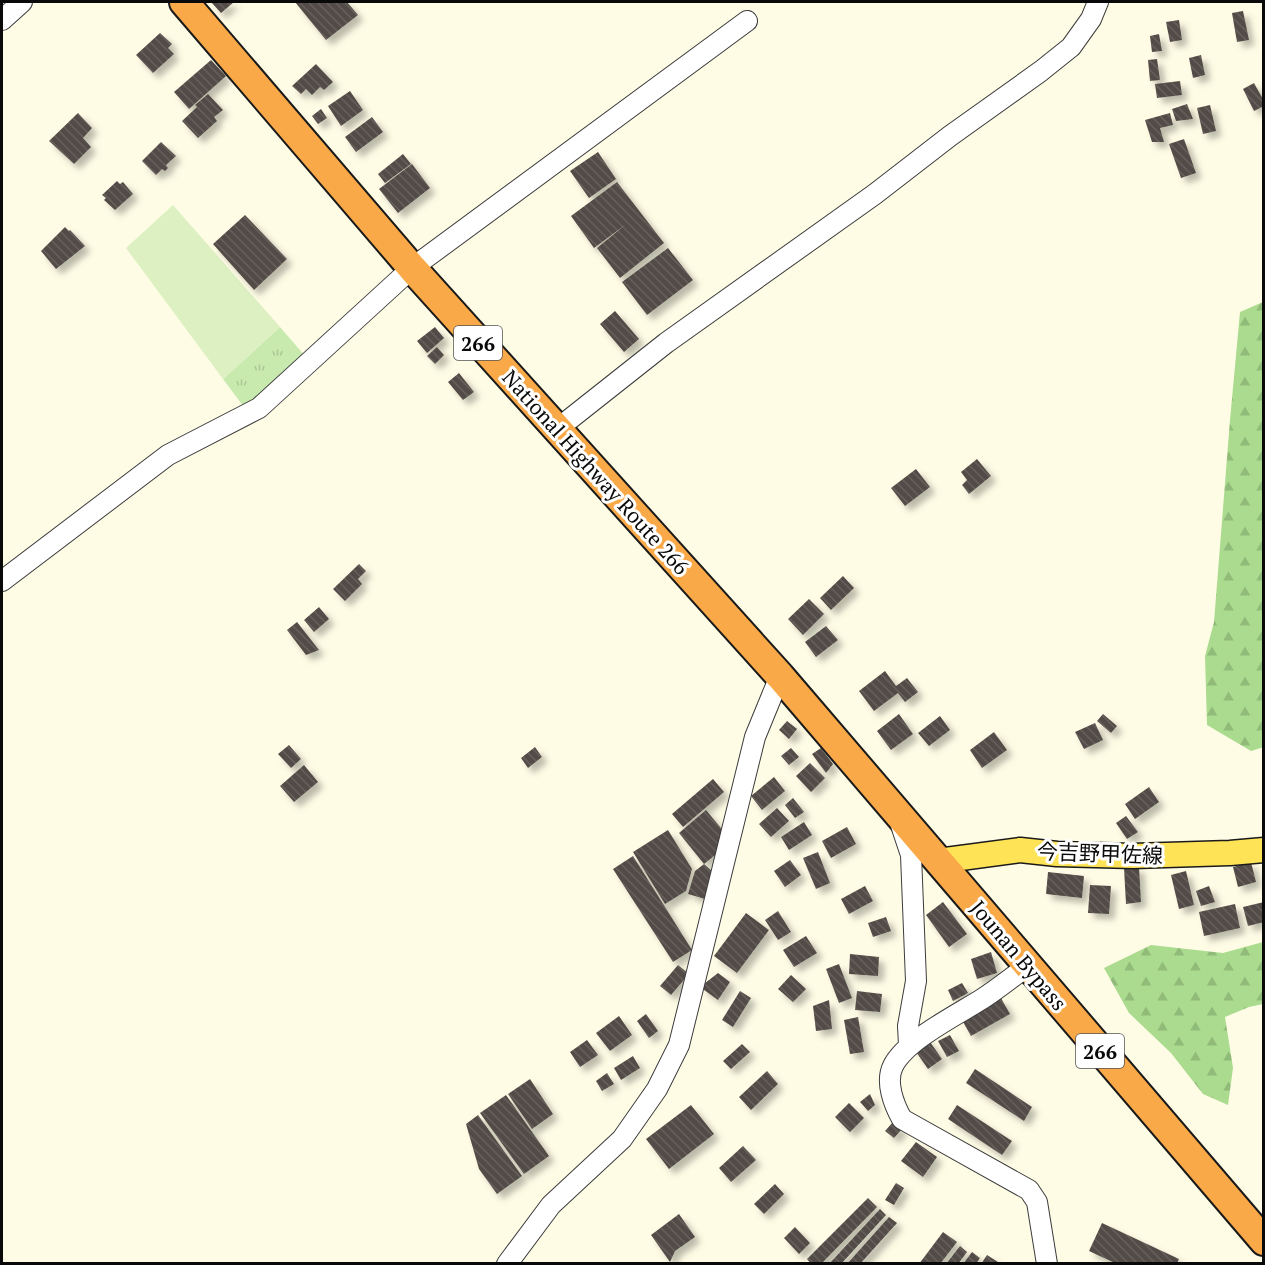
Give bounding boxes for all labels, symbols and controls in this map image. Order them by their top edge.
road number: 266 [454,326,502,360]
street label: National Highway Route 266 [496,364,696,580]
street label: 今吉野甲佐線 [1037,837,1163,869]
street label: Jounan Bypass [965,894,1073,1016]
road number: 266 [1076,1034,1124,1068]

